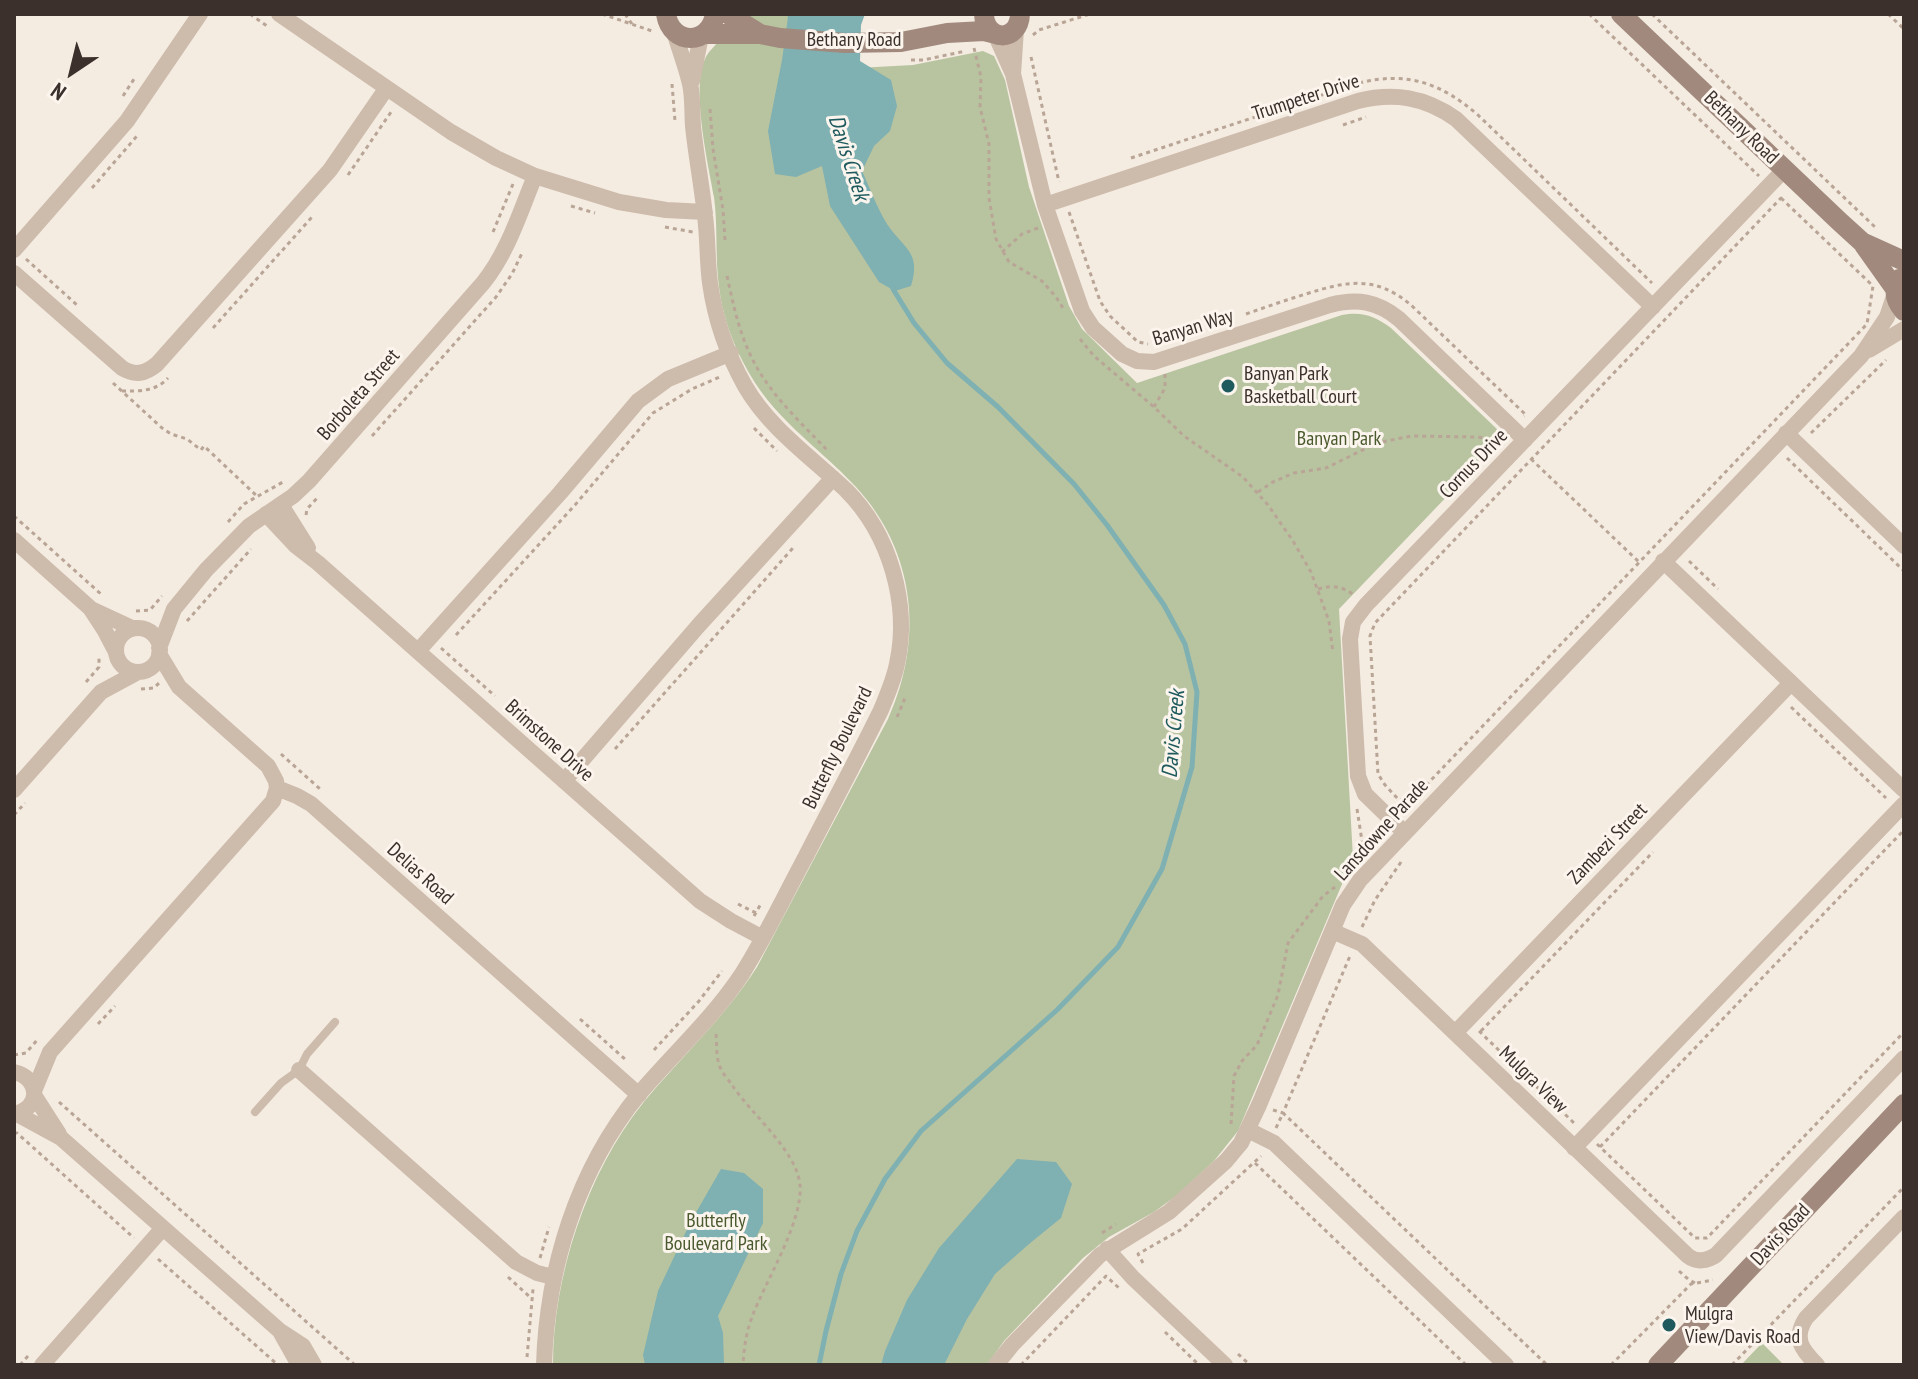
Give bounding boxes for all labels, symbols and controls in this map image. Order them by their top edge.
street label: Bethany Road [807,28,901,52]
north arrow [32,32,112,112]
street label: Trumpeter Drive [1249,69,1363,127]
text: N [45,77,71,107]
street label: Bethany Road [1699,86,1783,170]
water label: Davis Creek [822,112,874,204]
street label: Banyan Way [1150,304,1236,352]
street label: Borboleta Street [313,345,405,445]
place label: Banyan Park Basketball Court [1244,362,1357,409]
marker: Banyan Park Basketball Court [1219,377,1237,395]
street label: Cornus Drive [1435,424,1513,504]
park label: Banyan Park [1297,427,1381,451]
street label: Butterfly Boulevard [798,683,878,813]
water label: Davis Creek [1157,689,1191,779]
street label: Brimstone Drive [500,695,598,787]
street label: Lansdowne Parade [1330,774,1434,886]
street label: Zambezi Street [1563,798,1653,890]
street label: Delias Road [382,838,458,910]
street label: Mulgra View [1494,1042,1572,1118]
street label: Davis Road [1746,1199,1816,1271]
park label: Butterfly Boulevard Park [664,1209,768,1256]
place label: Mulgra View/Davis Road [1685,1302,1800,1349]
marker: Mulgra View/Davis Road [1660,1316,1678,1334]

